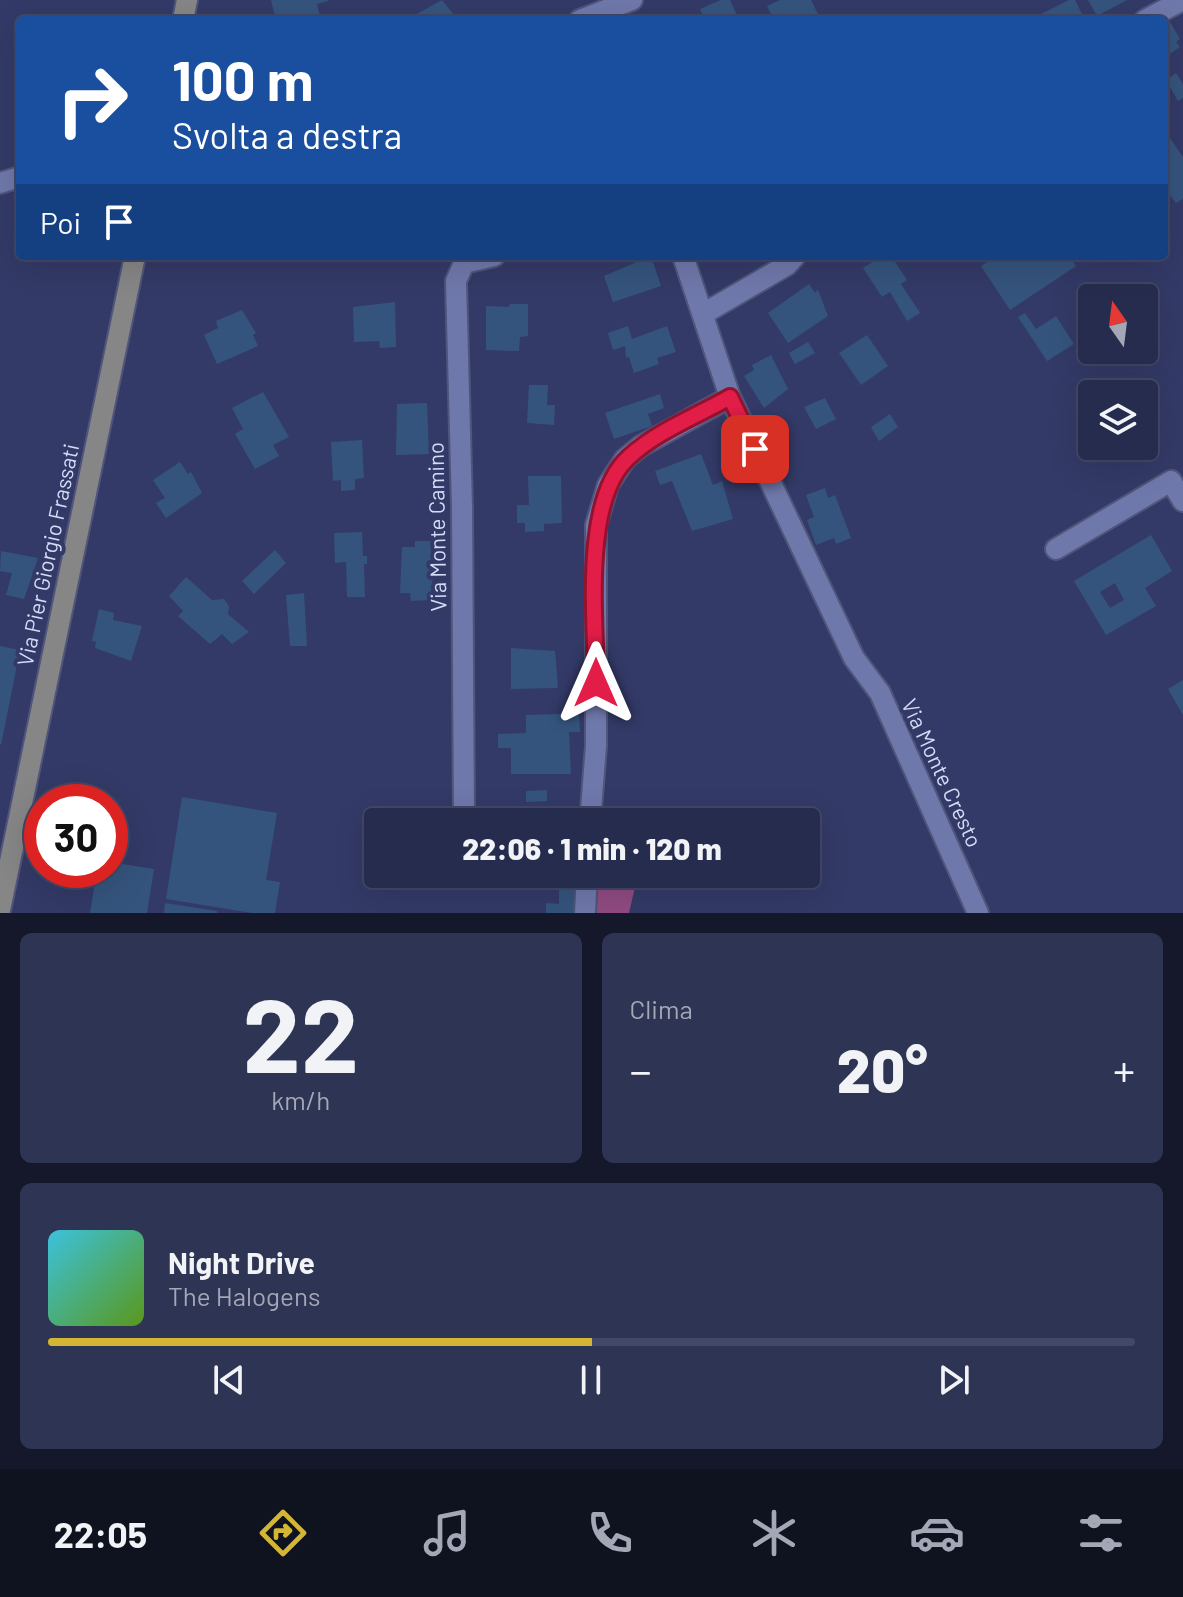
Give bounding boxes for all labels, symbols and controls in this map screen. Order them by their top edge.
text: 100 m [172,45,314,112]
icon: right [40,48,144,152]
text: Svolta a destra [172,113,402,156]
icon: arrive [97,200,141,244]
text: Poi [40,204,81,240]
north arrow [1078,284,1158,364]
map controls [1078,284,1158,460]
button: layers [1078,380,1158,460]
pin [721,415,789,483]
icon: arrive [733,427,777,471]
street label: Via Pier Giorgio Frassati [11,441,83,668]
street label: Via Monte Camino [422,442,450,612]
position arrow [554,641,638,725]
street label: Via Monte Cresto [897,694,989,851]
speed limit sign: 30 [24,784,128,888]
text: 22:06 · 1 min · 120 m [462,830,722,866]
text: 22 [243,969,359,1094]
text: Clima [630,993,693,1024]
text: 20° [837,1033,928,1105]
text: − [630,1043,652,1096]
text: + [1113,1043,1135,1096]
text: km/h [271,1084,330,1115]
text: Night Drive [168,1244,315,1280]
text: The Halogens [168,1280,320,1311]
icon: previous [207,1358,251,1402]
icon: pause [569,1358,613,1402]
icon: next [932,1358,976,1402]
icon: directions [255,1505,311,1561]
icon: music [419,1505,475,1561]
icon: phone [582,1505,638,1561]
icon: climate [746,1505,802,1561]
icon: car [909,1505,965,1561]
icon: filters [1073,1505,1129,1561]
text: 22:05 [54,1512,147,1555]

